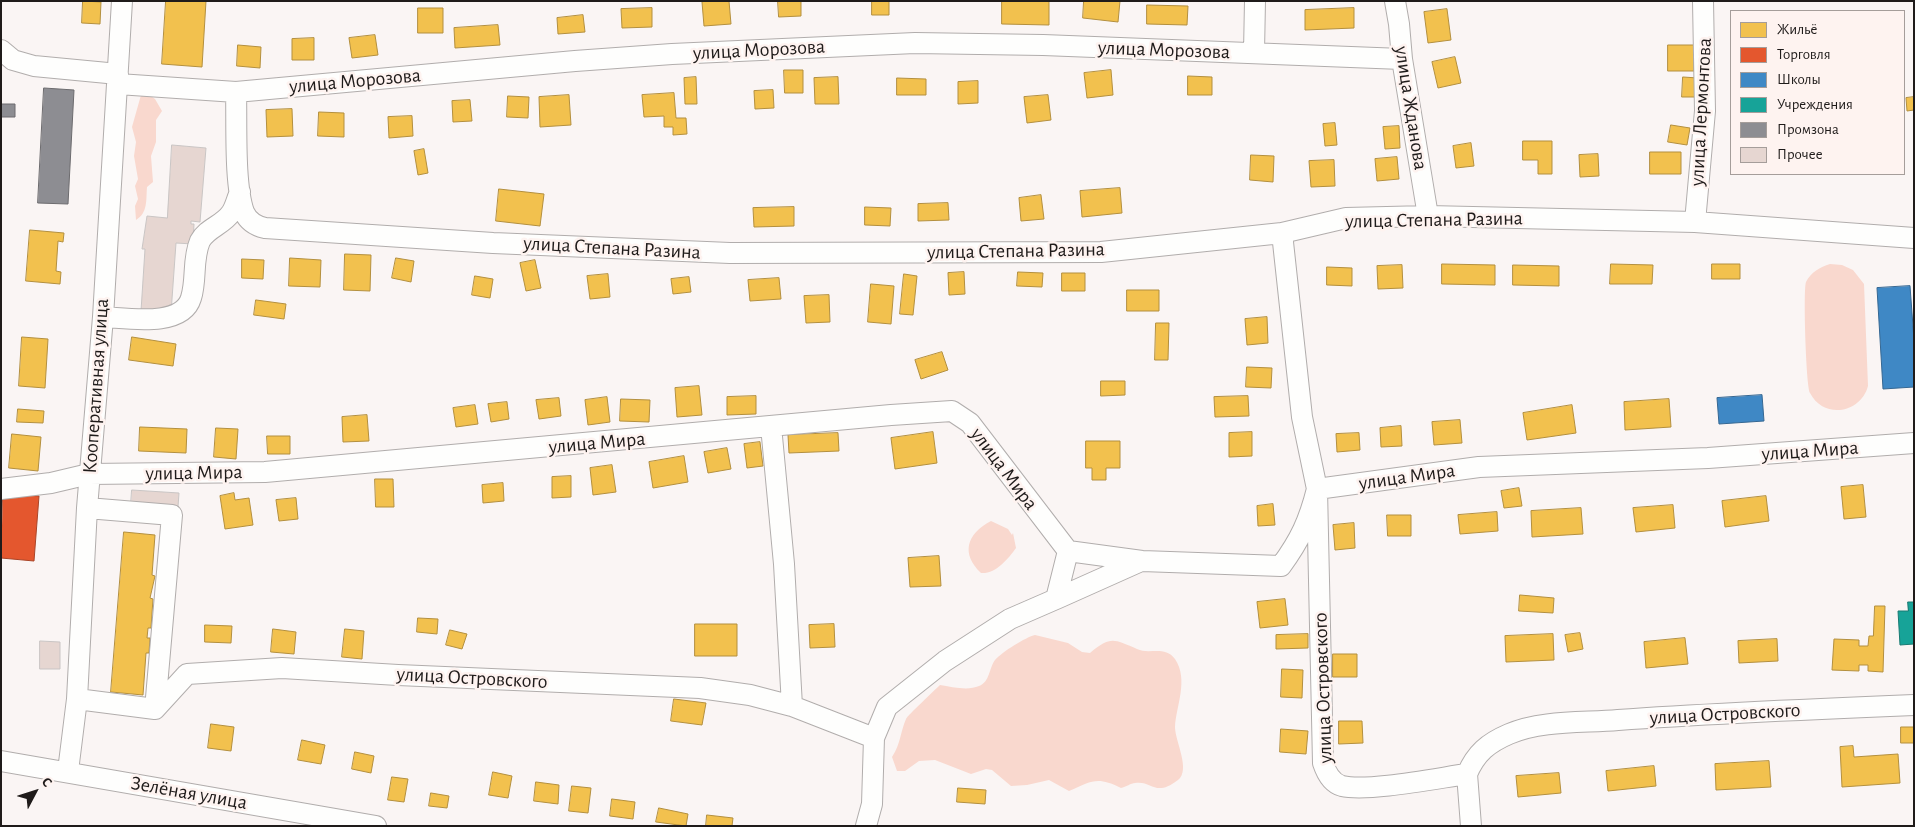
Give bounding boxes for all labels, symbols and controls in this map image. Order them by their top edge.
legend [1730,10,1905,175]
text: Жильё [1777,22,1817,37]
street label: улица Морозова [692,35,826,65]
street label: улица Морозова [1097,36,1231,64]
street label: улица Лермонтова [1685,37,1717,187]
street label: улица Жданова [1389,44,1433,172]
text: Торговля [1777,47,1831,62]
street label: улица Морозова [288,63,422,99]
text: Школы [1777,72,1821,87]
text: Учреждения [1777,97,1853,112]
text: Промзона [1777,122,1839,137]
text: Прочее [1777,147,1823,162]
street label: улица Степана Разина [1345,206,1523,234]
street label: улица Степана Разина [523,231,701,265]
street label: улица Степана Разина [927,237,1105,265]
street label: Кооперативная улица [78,298,114,474]
street label: улица Мира [965,423,1043,515]
street label: улица Мира [548,427,646,459]
street label: улица Мира [1761,436,1859,466]
street label: улица Мира [1357,458,1457,496]
street label: улица Мира [145,460,243,486]
street label: улица Островского [1308,612,1338,764]
street label: улица Островского [396,662,548,694]
street label: улица Островского [1649,698,1801,730]
north arrow [10,767,60,817]
street label: Зелёная улица [129,771,249,815]
text: С [39,775,54,790]

